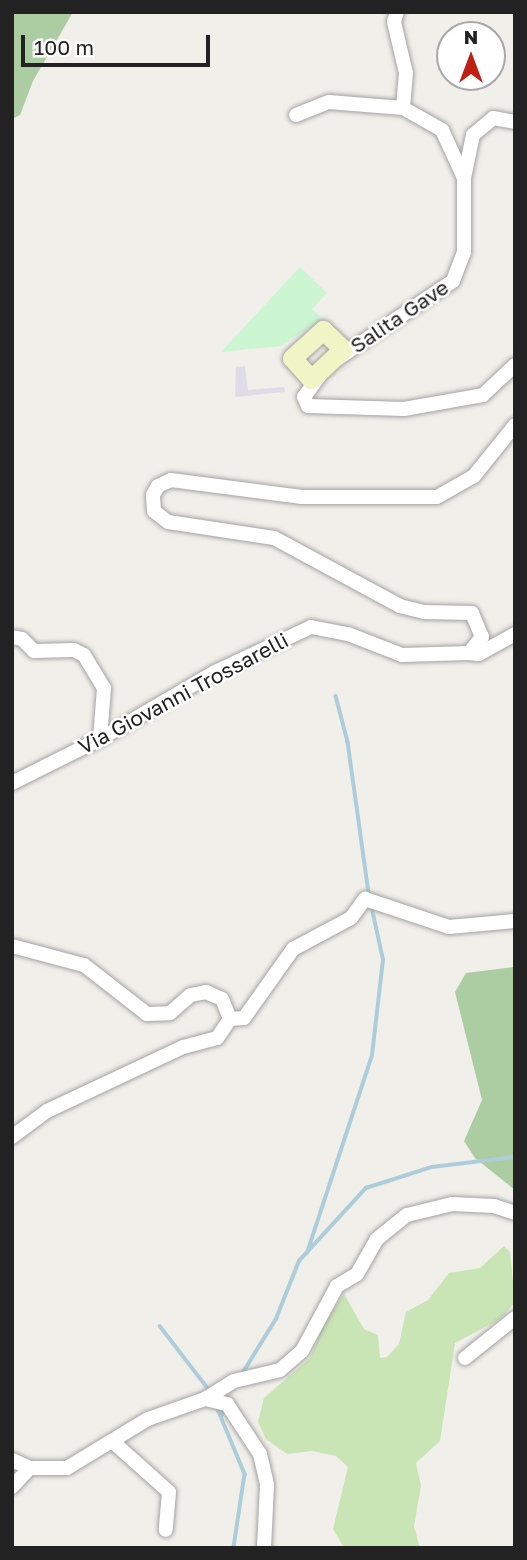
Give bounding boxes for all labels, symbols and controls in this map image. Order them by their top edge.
scale bar [24,21,214,65]
north arrow [436,21,506,91]
text: N [464,25,478,48]
text: 100 m [34,34,94,60]
street label: Salita Gave [345,274,453,358]
street label: Via Giovanni Trossarelli [74,627,292,759]

